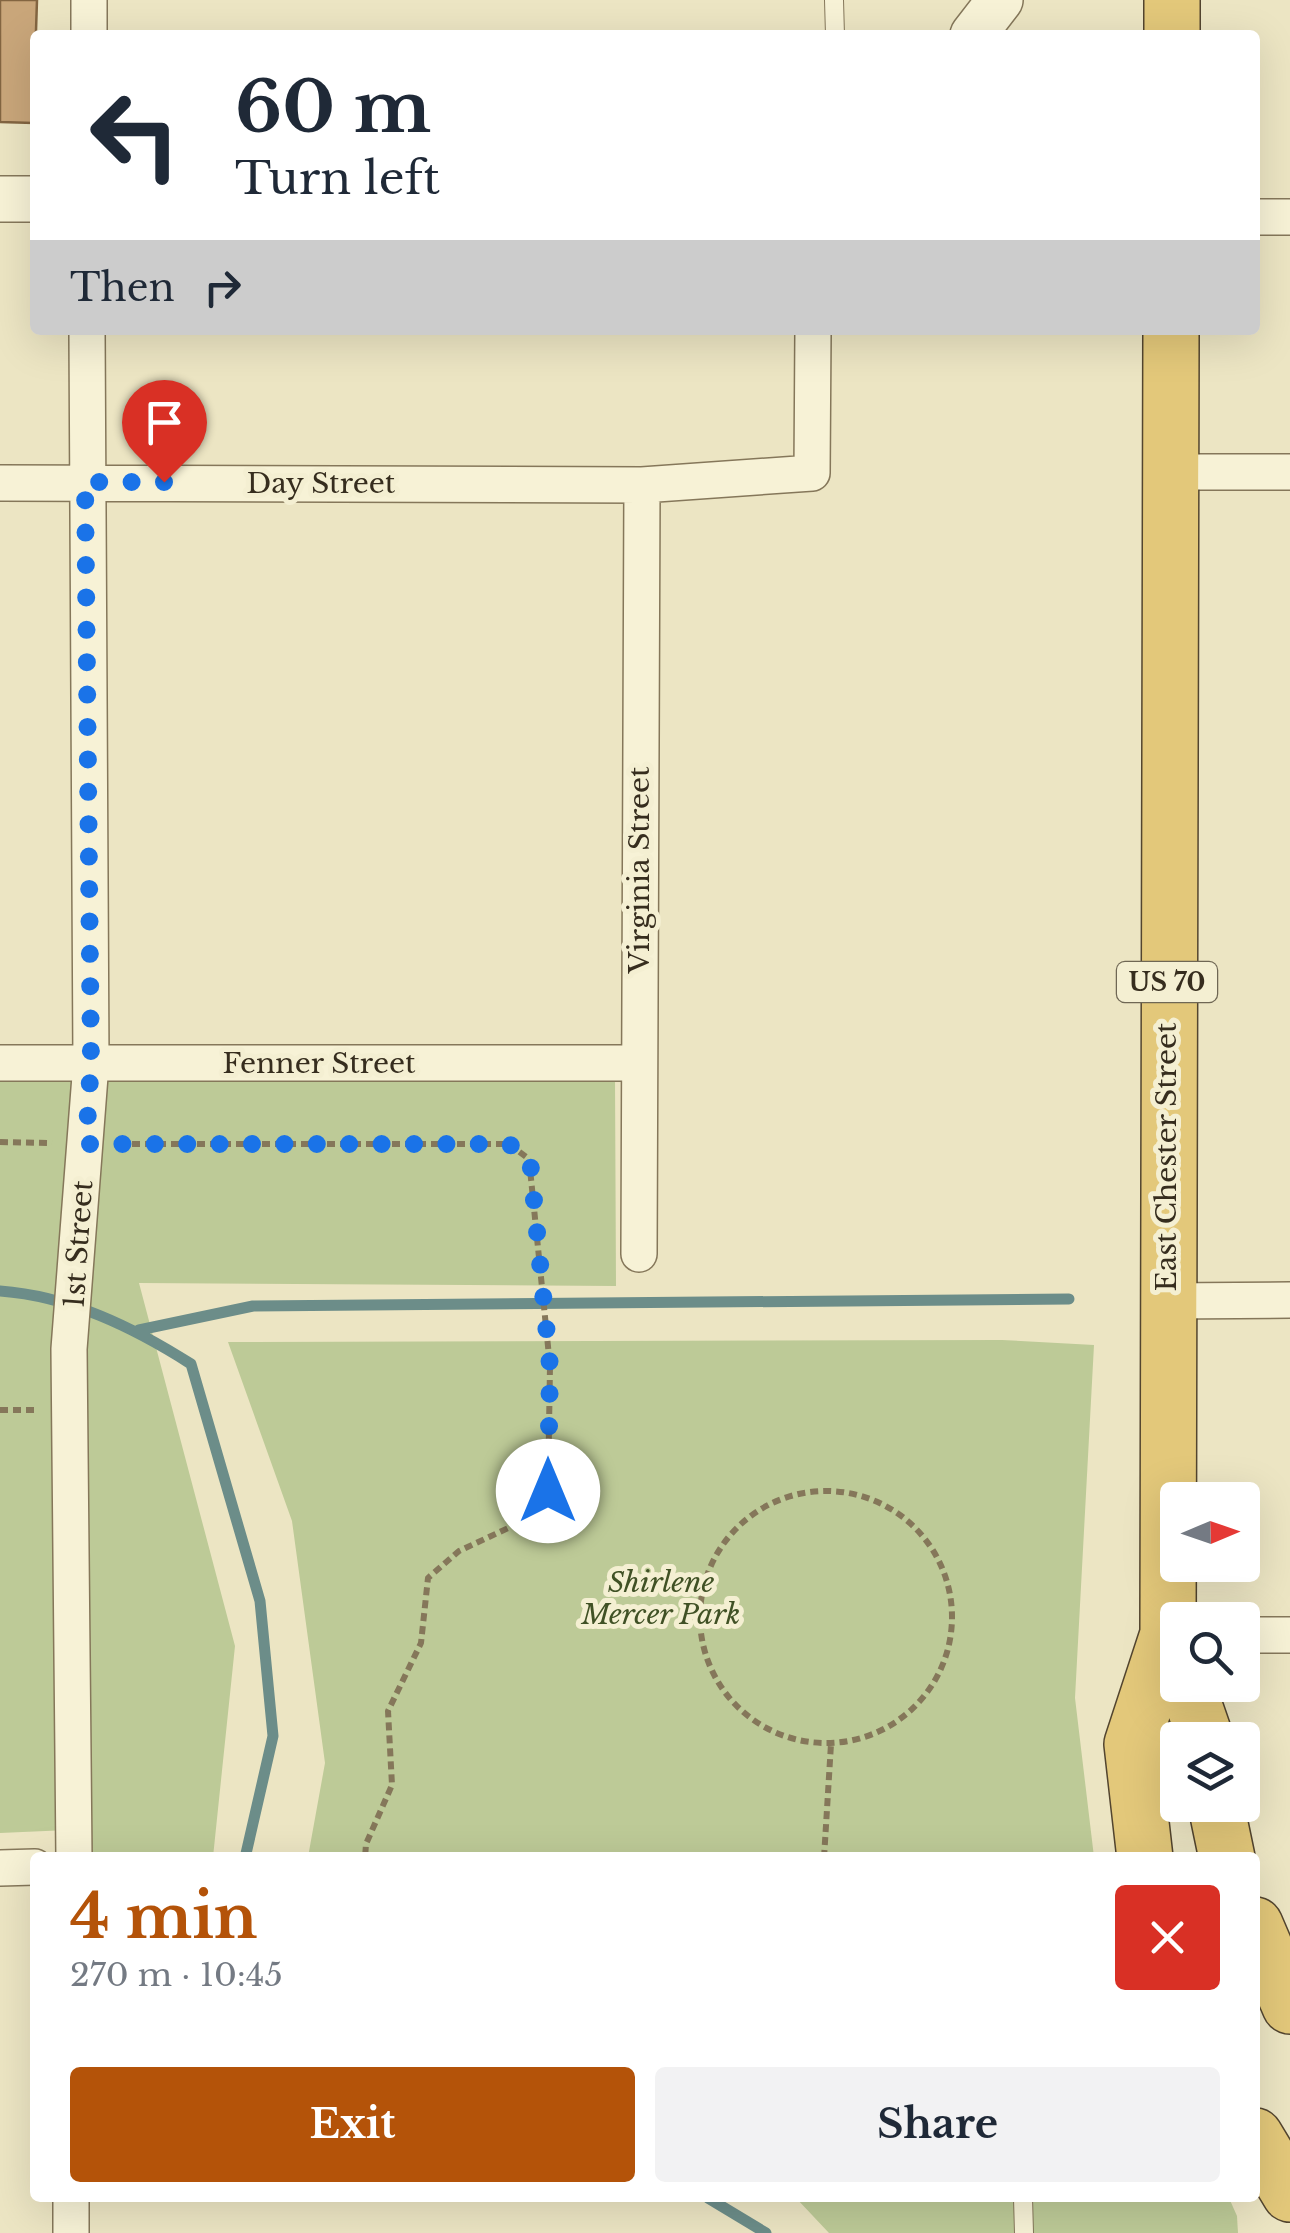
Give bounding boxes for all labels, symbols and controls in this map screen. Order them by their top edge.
text: 60 m [235,64,431,151]
icon: left [70,70,200,200]
text: Turn left [235,150,440,206]
icon: right [195,260,250,315]
text: Then [70,264,175,311]
pin [122,380,207,483]
icon: arrive [137,395,192,450]
street label: Day Street [247,466,396,501]
street label: Virginia Street [622,766,657,975]
road number: US 70 [1117,962,1217,1002]
street label: East Chester Street [1149,1022,1184,1292]
street label: Fenner Street [222,1046,416,1081]
street label: 1st Street [57,1179,100,1309]
position arrow [496,1439,600,1543]
north arrow [1160,1482,1260,1582]
map controls [1160,1482,1260,1822]
park label: Shirlene Mercer Park [581,1565,740,1632]
button: search [1160,1602,1260,1702]
button: layers [1160,1722,1260,1822]
text: 4 min [70,1880,257,1954]
button: close [1115,1885,1220,1990]
text: 270 m · 10:45 [70,1955,283,1995]
button: Exit [70,2067,635,2182]
button: Share [655,2067,1220,2182]

